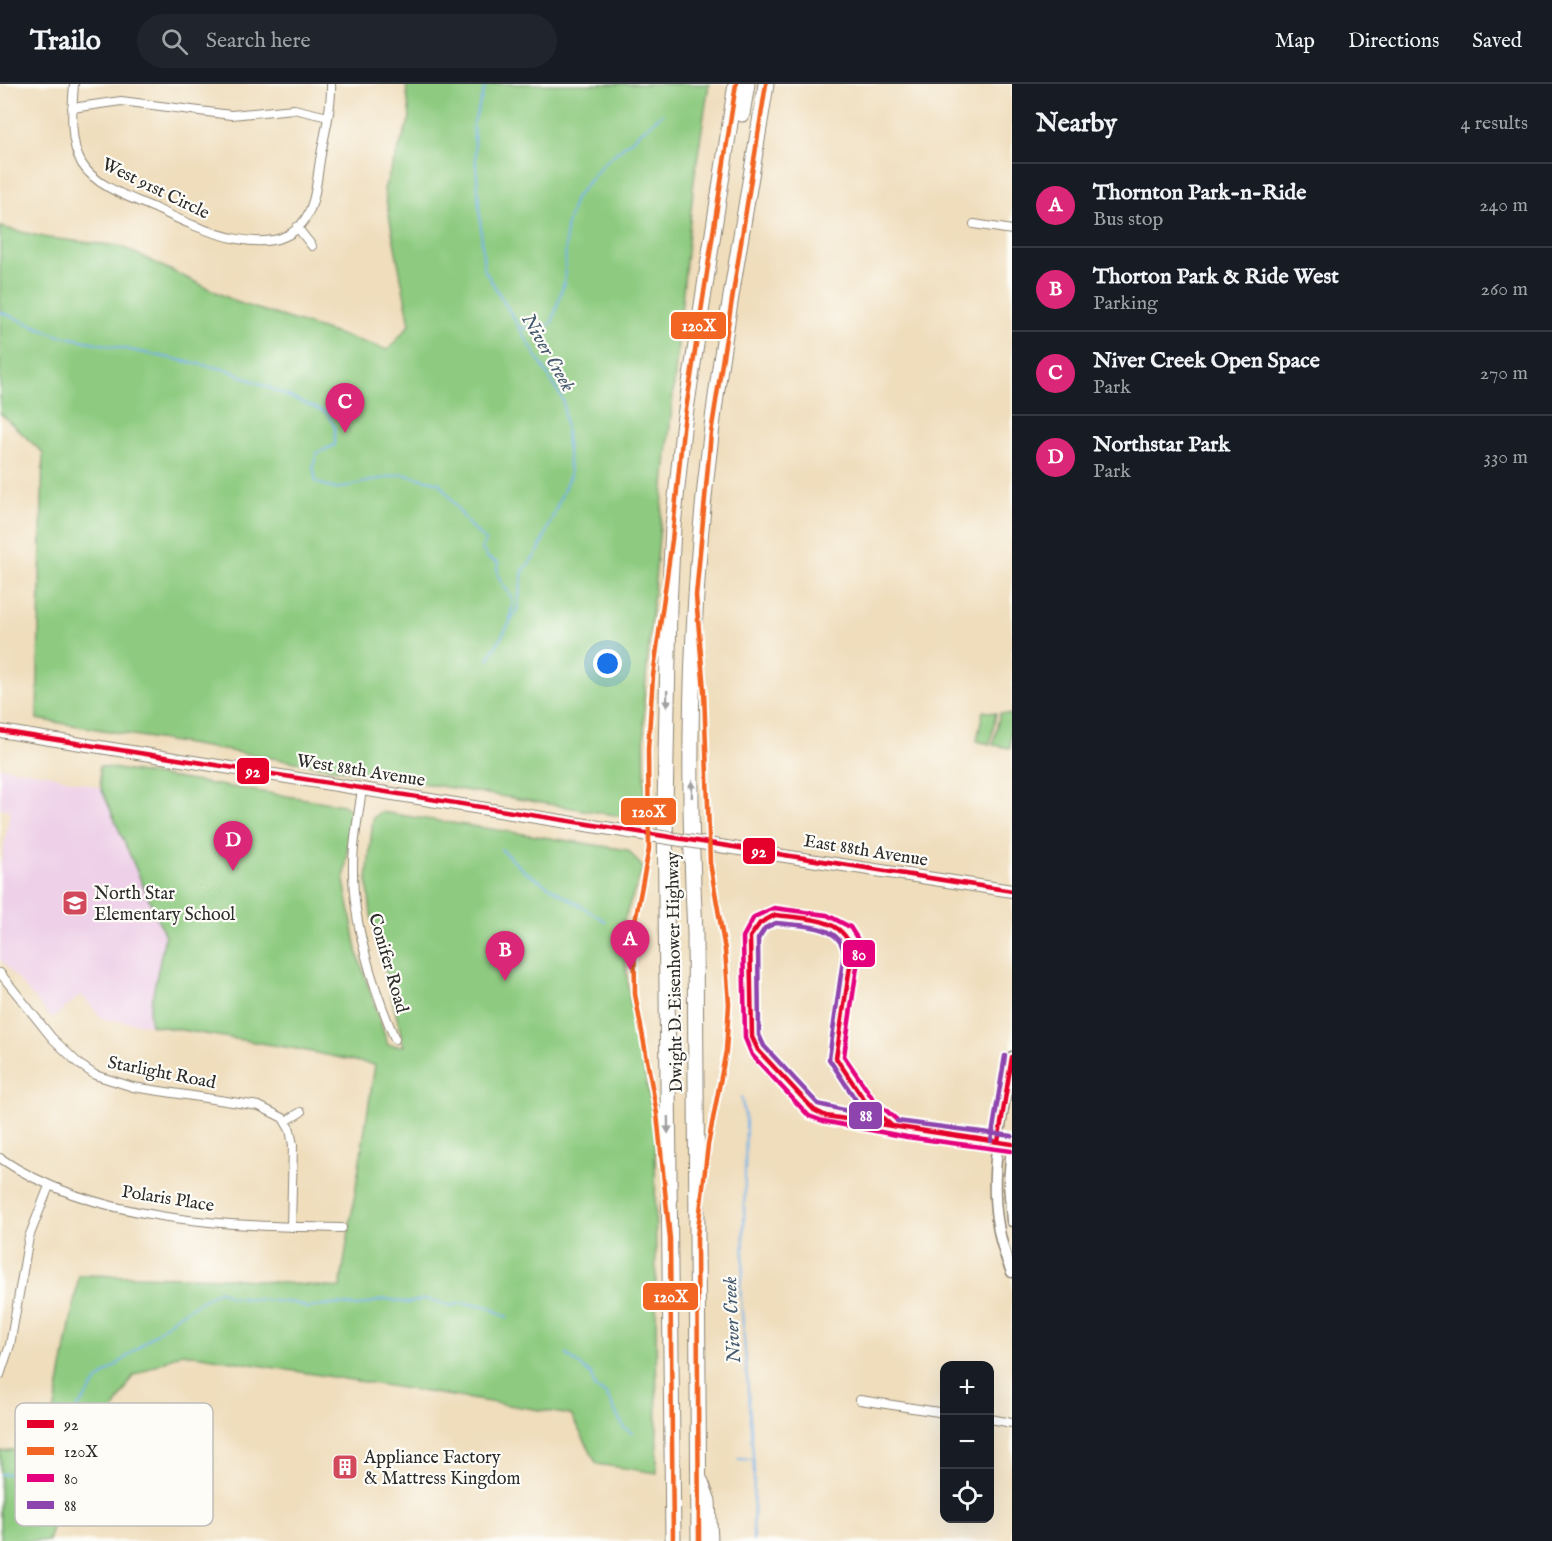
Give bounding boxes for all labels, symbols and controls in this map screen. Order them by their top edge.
search box [137,14,557,68]
text: Trailo [30,24,101,59]
icon: search [158,25,191,58]
text: Search here [206,27,311,55]
text: Map [1275,28,1315,55]
text: Directions [1348,28,1439,55]
text: Saved [1472,28,1522,55]
text: Nearby [1036,107,1117,140]
text: 4 results [1461,111,1528,136]
street label: West 91st Circle [98,153,213,225]
text: Thornton Park-n-Ride [1093,179,1306,207]
text: A [1049,193,1062,218]
text: 240 m [1479,193,1528,218]
text: Bus stop [1093,207,1163,232]
text: Thorton Park & Ride West [1093,263,1339,291]
text: B [1049,277,1062,302]
text: 260 m [1481,277,1528,302]
text: Parking [1093,291,1158,316]
water label: Niver Creek [515,309,580,397]
line badge: 120X [670,311,727,340]
text: 120X [682,317,717,337]
text: Niver Creek Open Space [1093,347,1320,375]
text: C [1048,361,1063,386]
text: 270 m [1480,361,1528,386]
text: Park [1093,375,1131,400]
pin: C [326,384,364,433]
text: Northstar Park [1093,431,1230,459]
text: D [1047,445,1064,470]
text: 330 m [1483,445,1528,470]
text: Park [1093,459,1131,484]
your location [593,649,622,678]
one-way arrow [662,689,672,708]
street label: West 88th Avenue [295,750,427,793]
line badge: 92 [236,757,270,785]
text: 92 [245,763,261,783]
one-way arrow [687,780,697,799]
line badge: 120X [620,797,677,826]
text: 120X [632,803,667,823]
pin: D [214,822,252,871]
street label: East 88th Avenue [802,830,930,873]
line badge: 92 [742,837,776,865]
text: 92 [751,843,767,863]
street label: Dwight D. Eisenhower Highway [662,851,689,1093]
place label: North Star Elementary School [94,883,235,927]
school or university icon: North Star Elementary School [60,888,90,918]
street label: Conifer Road [362,911,413,1016]
pin: A [610,920,650,970]
pin: B [486,932,524,981]
line badge: 80 [842,939,876,968]
text: 80 [852,946,866,966]
street label: Starlight Road [106,1052,218,1095]
line badge: 88 [848,1101,883,1130]
text: 88 [860,1107,872,1127]
one-way arrow [663,1115,673,1134]
street label: Polaris Place [120,1181,216,1218]
water label: Niver Creek [718,1276,747,1364]
line badge: 120X [642,1282,699,1311]
text: 120X [654,1288,689,1308]
map controls [940,1361,994,1523]
button: + [940,1361,994,1415]
legend [15,1403,213,1526]
button: − [940,1415,994,1469]
text: 92 [63,1416,79,1436]
text: 120X [64,1443,98,1463]
place label: Appliance Factory & Mattress Kingdom [363,1447,520,1491]
building icon: Appliance Factory & Mattress Kingdom [330,1452,360,1482]
button: locate [940,1469,994,1523]
text: 80 [64,1470,78,1490]
text: 88 [64,1497,77,1517]

